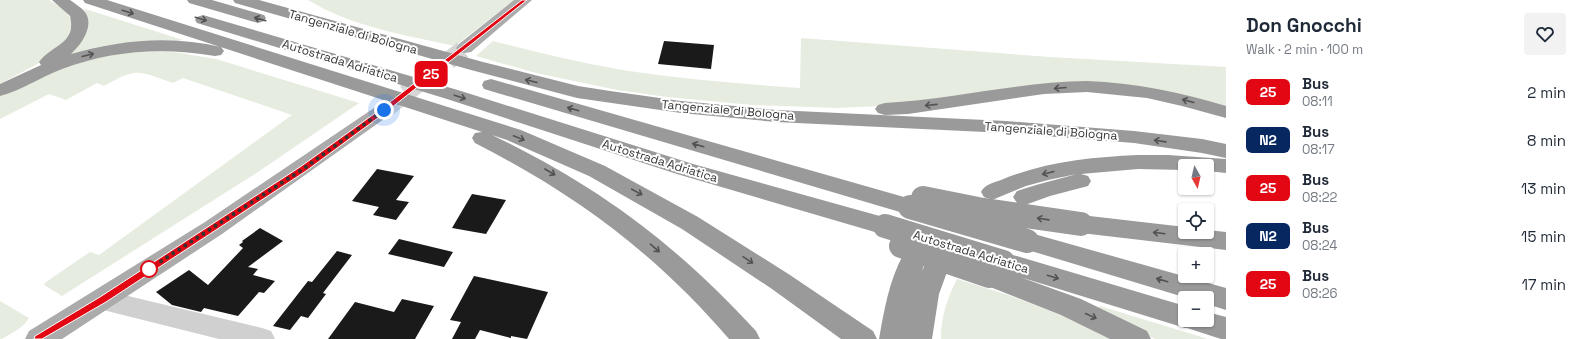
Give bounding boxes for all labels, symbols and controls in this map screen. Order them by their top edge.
street label: Tangenziale di Bologna [287,6,419,58]
one-way arrow [122,9,135,16]
text: Don Gnocchi [1246,13,1362,38]
button: heart [1524,13,1566,55]
one-way arrow [254,15,267,22]
one-way arrow [195,16,208,23]
street label: Autostrada Adriatica [280,36,400,86]
text: Walk · 2 min · 100 m [1246,41,1363,58]
one-way arrow [81,51,94,58]
line badge: 25 [413,61,449,87]
text: 25 [423,65,439,83]
text: Bus [1302,74,1329,93]
one-way arrow [524,76,537,84]
text: 25 [1260,83,1276,101]
text: 2 min [1527,83,1566,102]
one-way arrow [1054,84,1067,92]
text: 08:11 [1302,93,1333,110]
one-way arrow [453,94,466,101]
street label: Tangenziale di Bologna [661,96,795,124]
one-way arrow [1182,97,1195,105]
your location [374,100,394,120]
one-way arrow [925,101,938,109]
one-way arrow [567,105,580,112]
street label: Tangenziale di Bologna [984,118,1118,144]
text: Bus [1302,122,1329,141]
text: N2 [1259,131,1277,149]
text: 8 min [1527,131,1566,150]
one-way arrow [513,134,525,142]
street label: Autostrada Adriatica [600,136,720,186]
one-way arrow [1154,137,1167,145]
one-way arrow [692,141,705,148]
text: 08:17 [1302,141,1335,158]
north arrow [1178,159,1214,195]
map controls [1178,159,1214,327]
one-way arrow [544,169,556,177]
one-way arrow [1042,170,1055,177]
text: Bus [1302,170,1329,189]
text: 25 [1260,179,1276,197]
text: 13 min [1521,179,1566,198]
one-way arrow [631,189,643,197]
text: 08:22 [1302,189,1337,206]
button: locate [1178,203,1214,239]
one-way arrow [1037,215,1050,223]
text: Bus [1302,218,1329,237]
street label: Autostrada Adriatica [911,227,1031,277]
text: N2 [1259,227,1277,245]
text: 15 min [1521,227,1566,246]
one-way arrow [1153,230,1166,237]
text: 08:24 [1302,237,1337,254]
one-way arrow [650,243,660,252]
button: + [1178,247,1214,283]
one-way arrow [742,256,753,264]
unlabelled marker [140,260,158,278]
text: Bus [1302,266,1329,285]
one-way arrow [1047,274,1060,281]
text: 25 [1260,275,1276,293]
text: 17 min [1522,275,1566,294]
one-way arrow [1155,276,1168,283]
text: 08:26 [1302,285,1338,302]
button: − [1178,291,1214,327]
one-way arrow [1084,313,1096,320]

